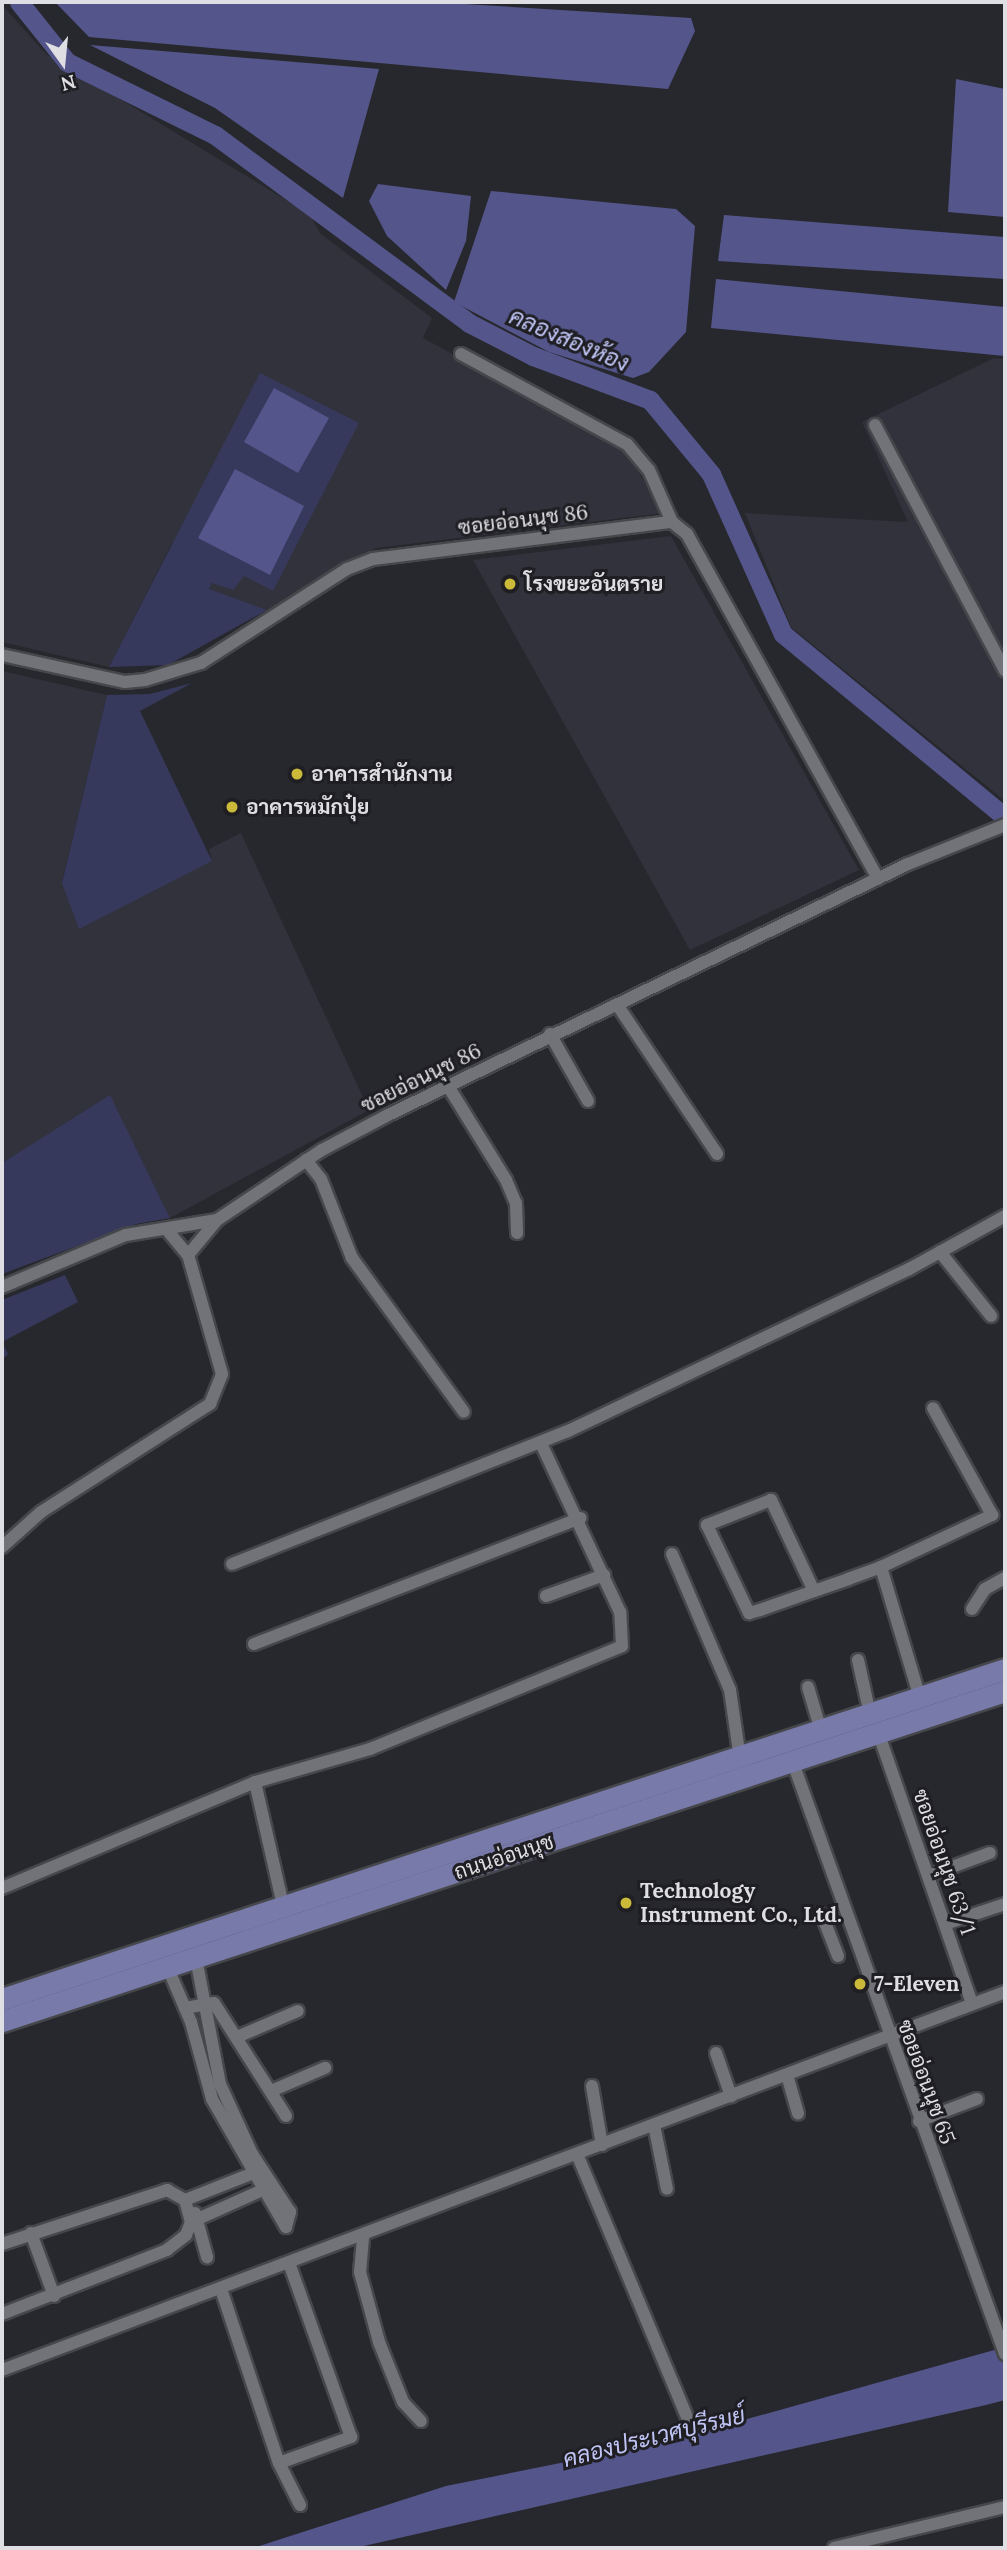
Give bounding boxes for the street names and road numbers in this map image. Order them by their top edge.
street label: ซอยอ่อนนุช 86 [457,500,589,540]
street label: ซอยอ่อนนุช 86 [357,1038,485,1118]
street label: ซอยอ่อนนุช 63/1 [907,1786,981,1938]
street label: ถนนอ่อนนุช [451,1829,557,1885]
street label: ซอยอ่อนนุช 65 [892,2016,960,2148]

